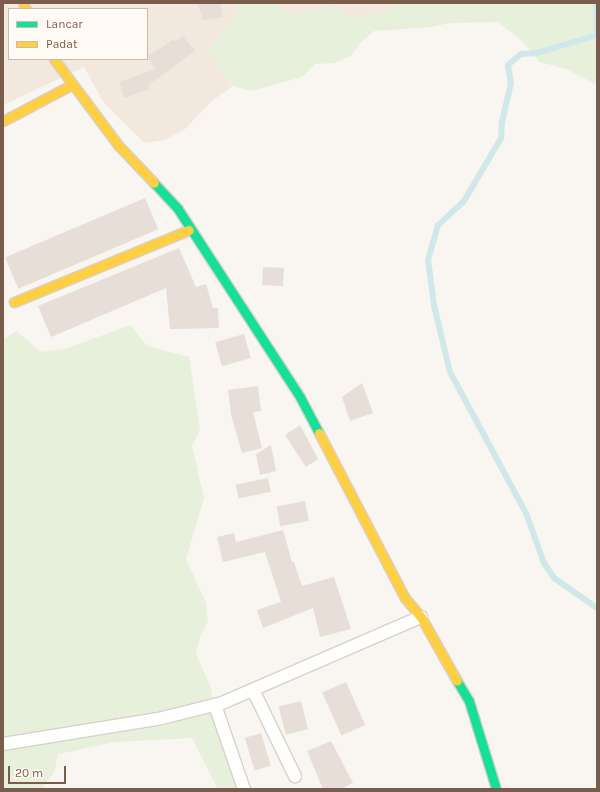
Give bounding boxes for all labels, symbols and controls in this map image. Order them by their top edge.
legend [8,8,148,60]
text: Lancar [46,17,83,31]
text: Padat [46,37,77,51]
scale bar [10,758,68,784]
text: 20 m [15,766,43,780]

